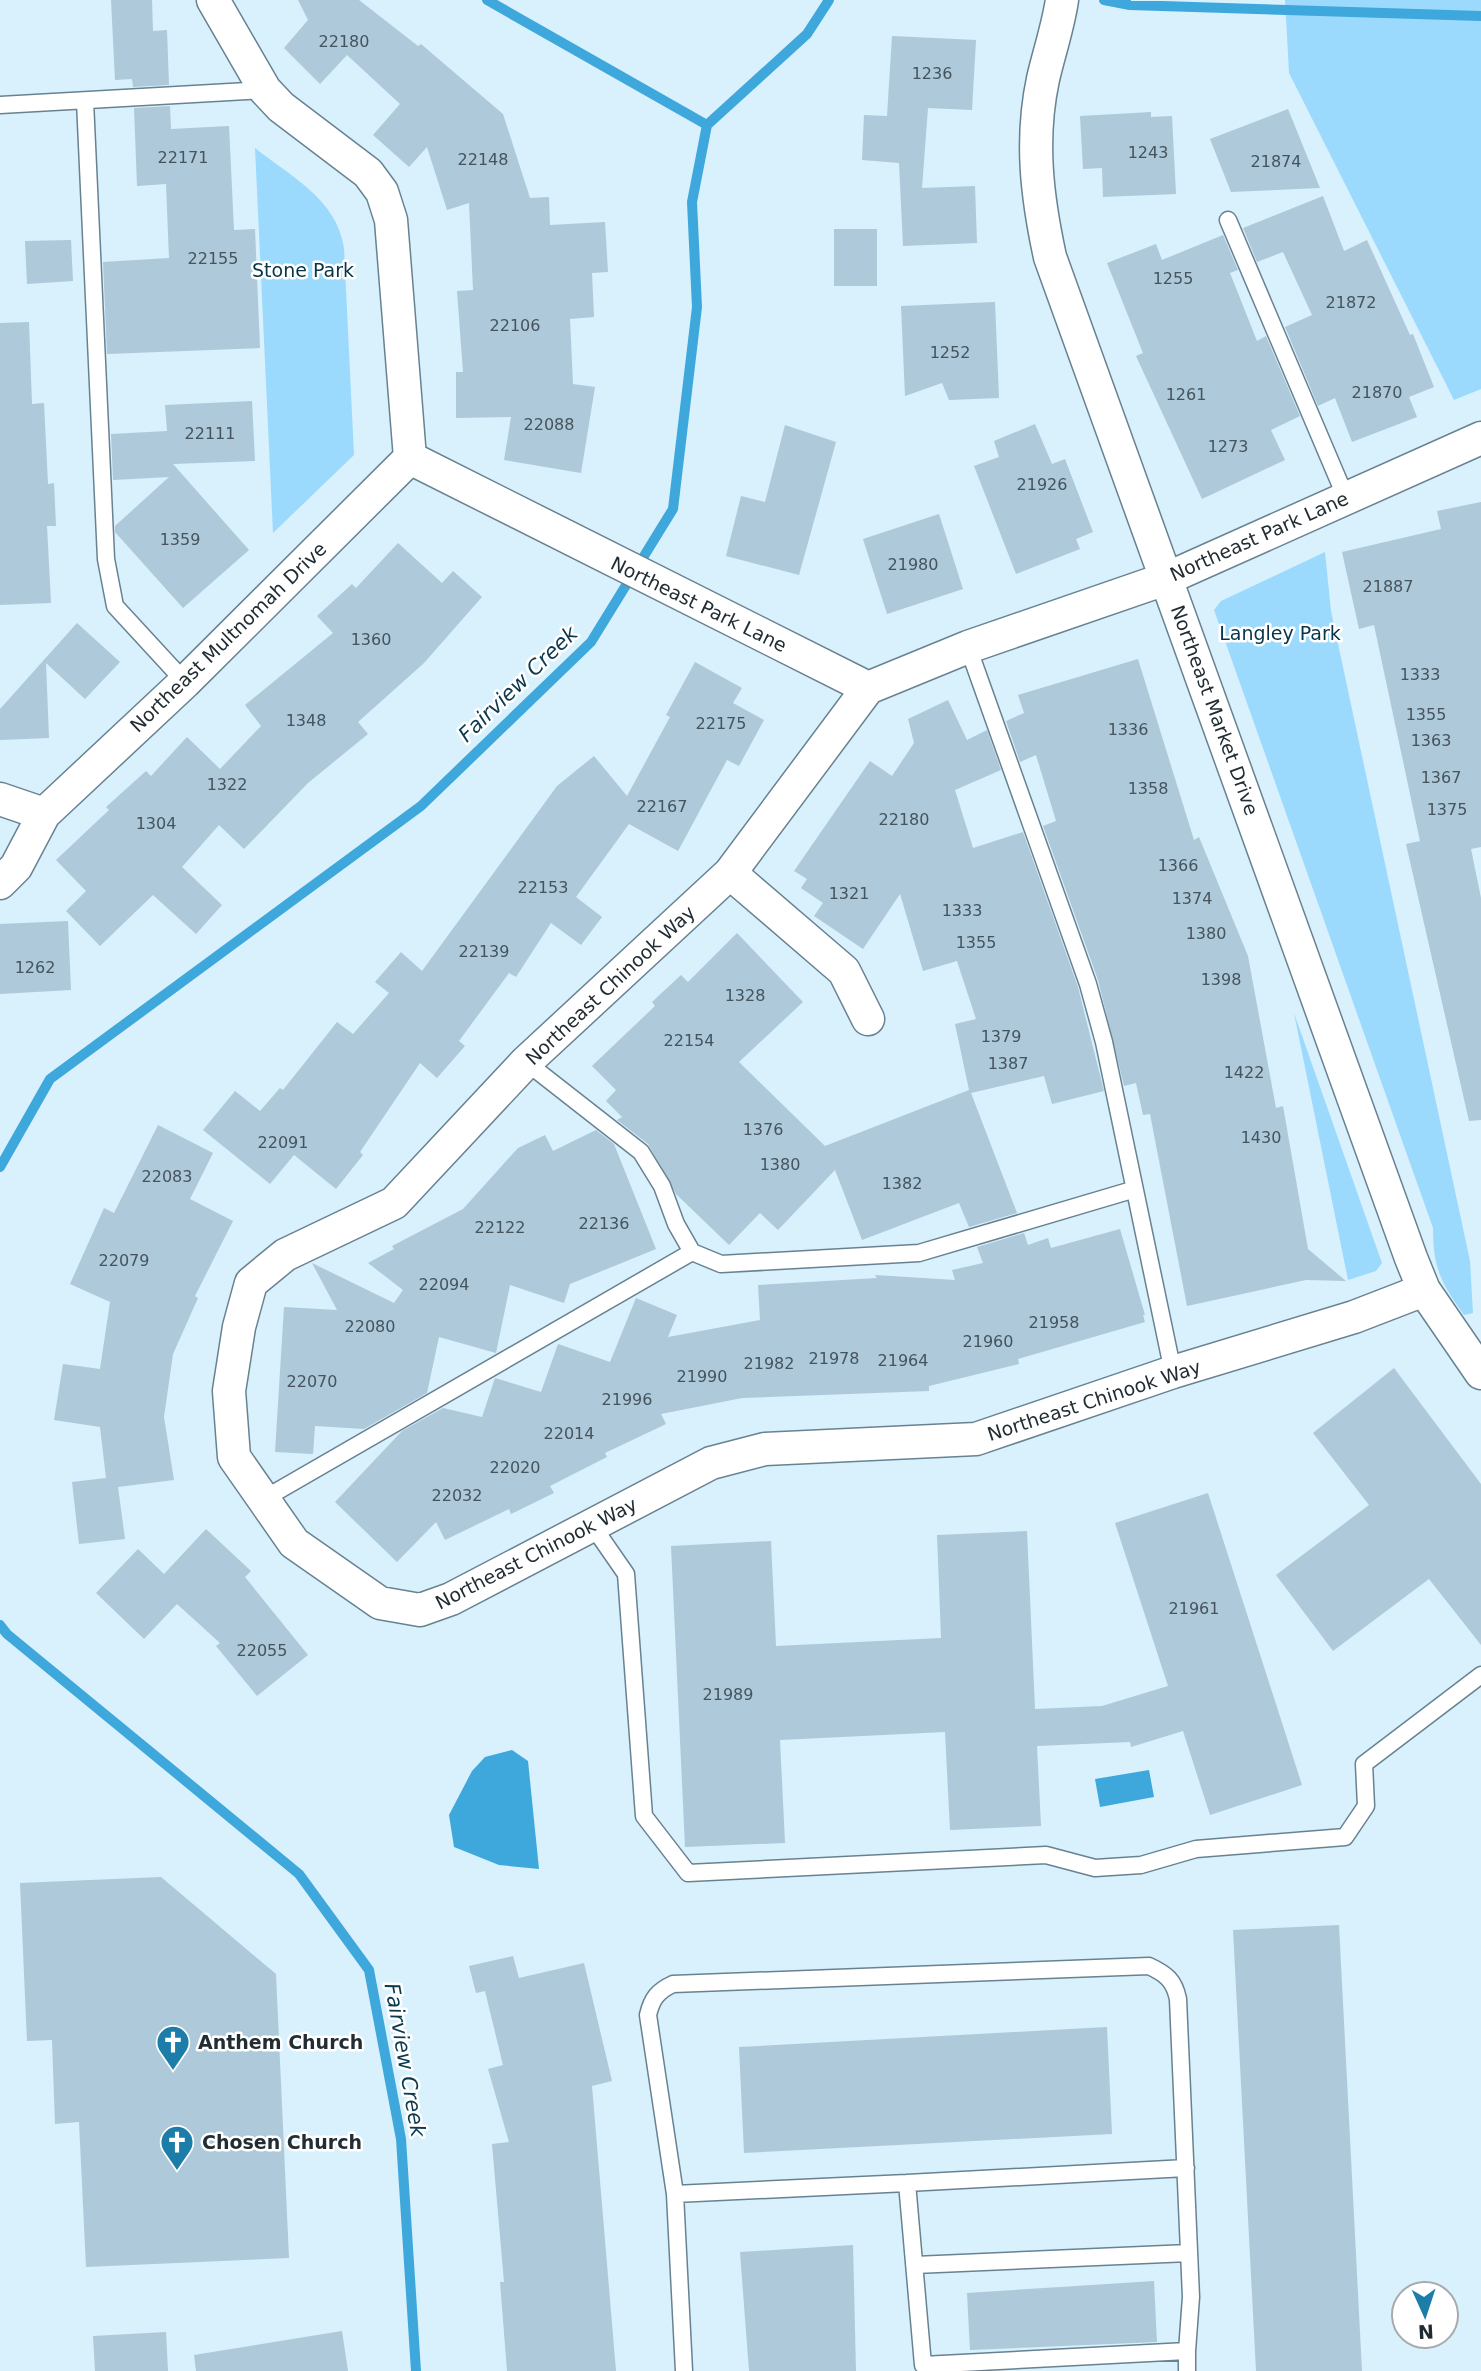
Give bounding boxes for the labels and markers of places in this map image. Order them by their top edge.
church icon: Anthem Church [154,2023,192,2072]
place label: Anthem Church [198,2031,363,2053]
church icon: Chosen Church [158,2123,196,2172]
place label: Chosen Church [202,2131,362,2153]

